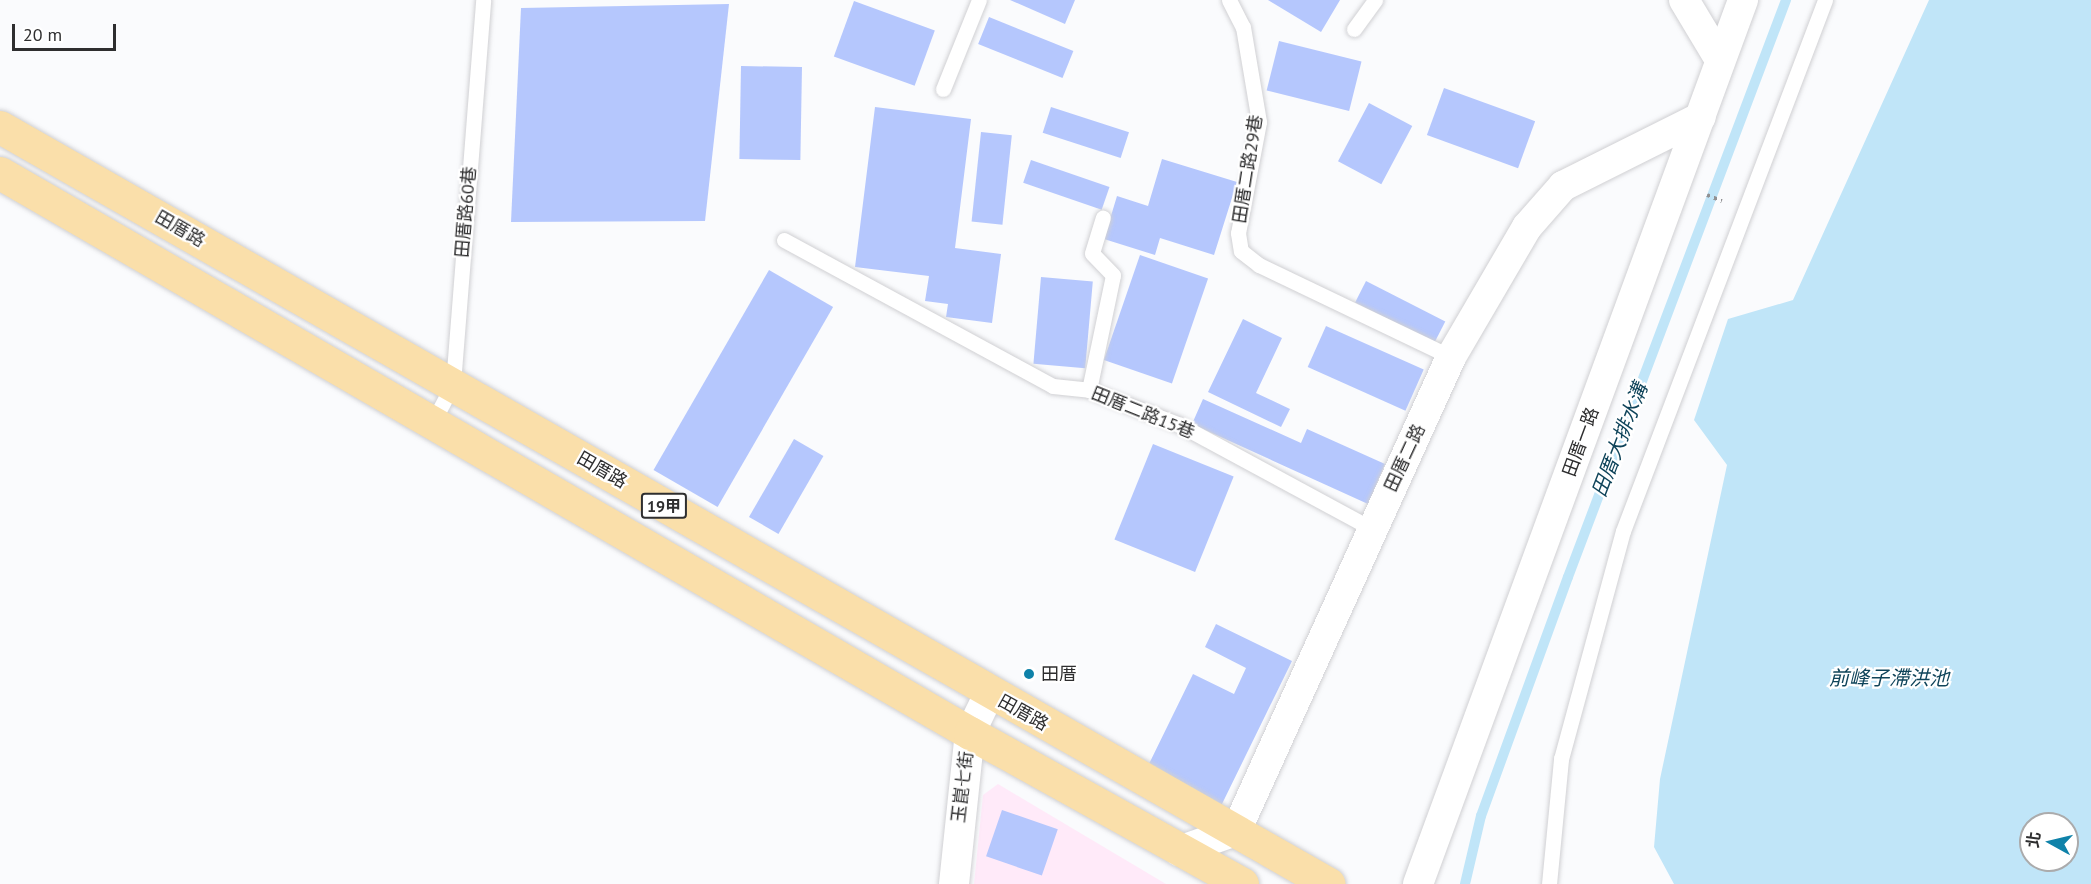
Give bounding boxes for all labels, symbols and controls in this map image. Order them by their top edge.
scale bar [15,12,118,50]
text: 20 m [23,23,62,46]
street label: 田厝二路29巷 [1229,113,1267,225]
street label: 田厝路60巷 [451,165,481,259]
street label: 田厝路 [151,206,209,252]
water label: 田厝大排水溝 [1587,380,1653,500]
street label: 田厝二路15巷 [1088,382,1198,444]
street label: 田厝一路 [1559,404,1603,480]
street label: 田厝二路 [1380,421,1430,495]
street label: 田厝路 [573,447,631,493]
road number: 19甲 [640,493,688,519]
place label: 田厝 [1041,663,1077,685]
water label: 前峰子滯洪池 [1829,666,1949,690]
marker: 田厝 [1022,667,1036,681]
street label: 田厝路 [994,690,1052,736]
street label: 玉崑七街 [948,750,978,824]
north arrow [2019,812,2079,872]
text: 北 [2022,830,2044,849]

